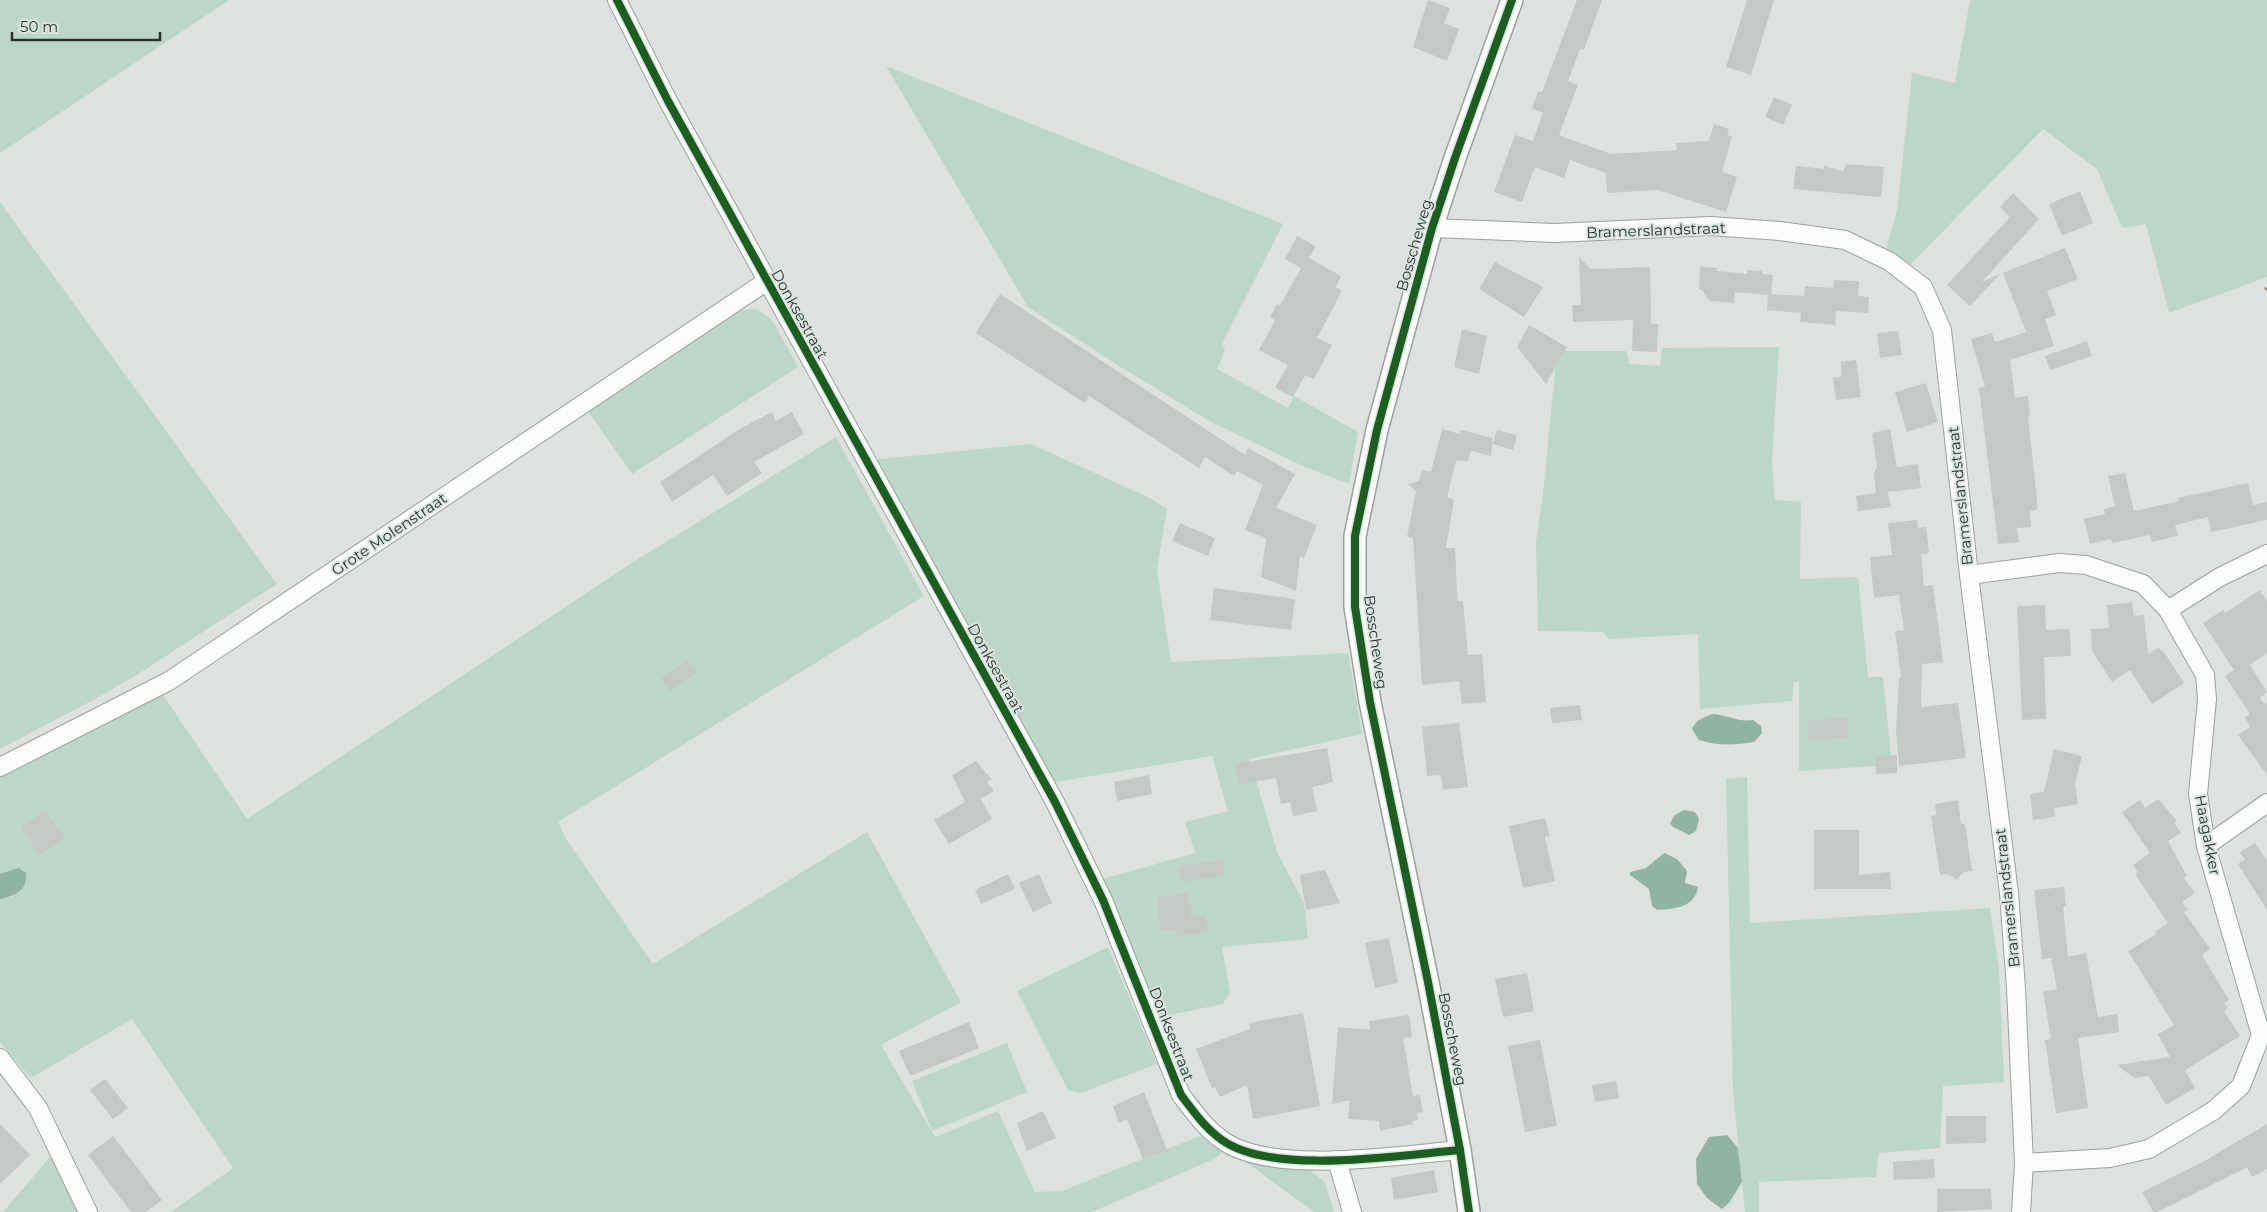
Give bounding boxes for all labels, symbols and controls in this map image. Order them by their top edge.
scale bar [12,10,160,42]
text: 50 m [20,17,58,36]
street label: Bosscheweg [1392,197,1436,293]
street label: Bramerslandstraat [1586,218,1726,242]
street label: Donksestraat [768,266,832,362]
street label: Bramerslandstraat [1943,426,1977,566]
street label: Grote Molenstraat [328,488,450,580]
street label: Bosscheweg [1360,594,1392,690]
street label: Donksestraat [964,620,1028,716]
street label: Haagakker [2191,793,2225,877]
street label: Bramerslandstraat [1990,828,2024,968]
street label: Donksestraat [1145,984,1199,1084]
street label: Bosscheweg [1435,991,1471,1087]

